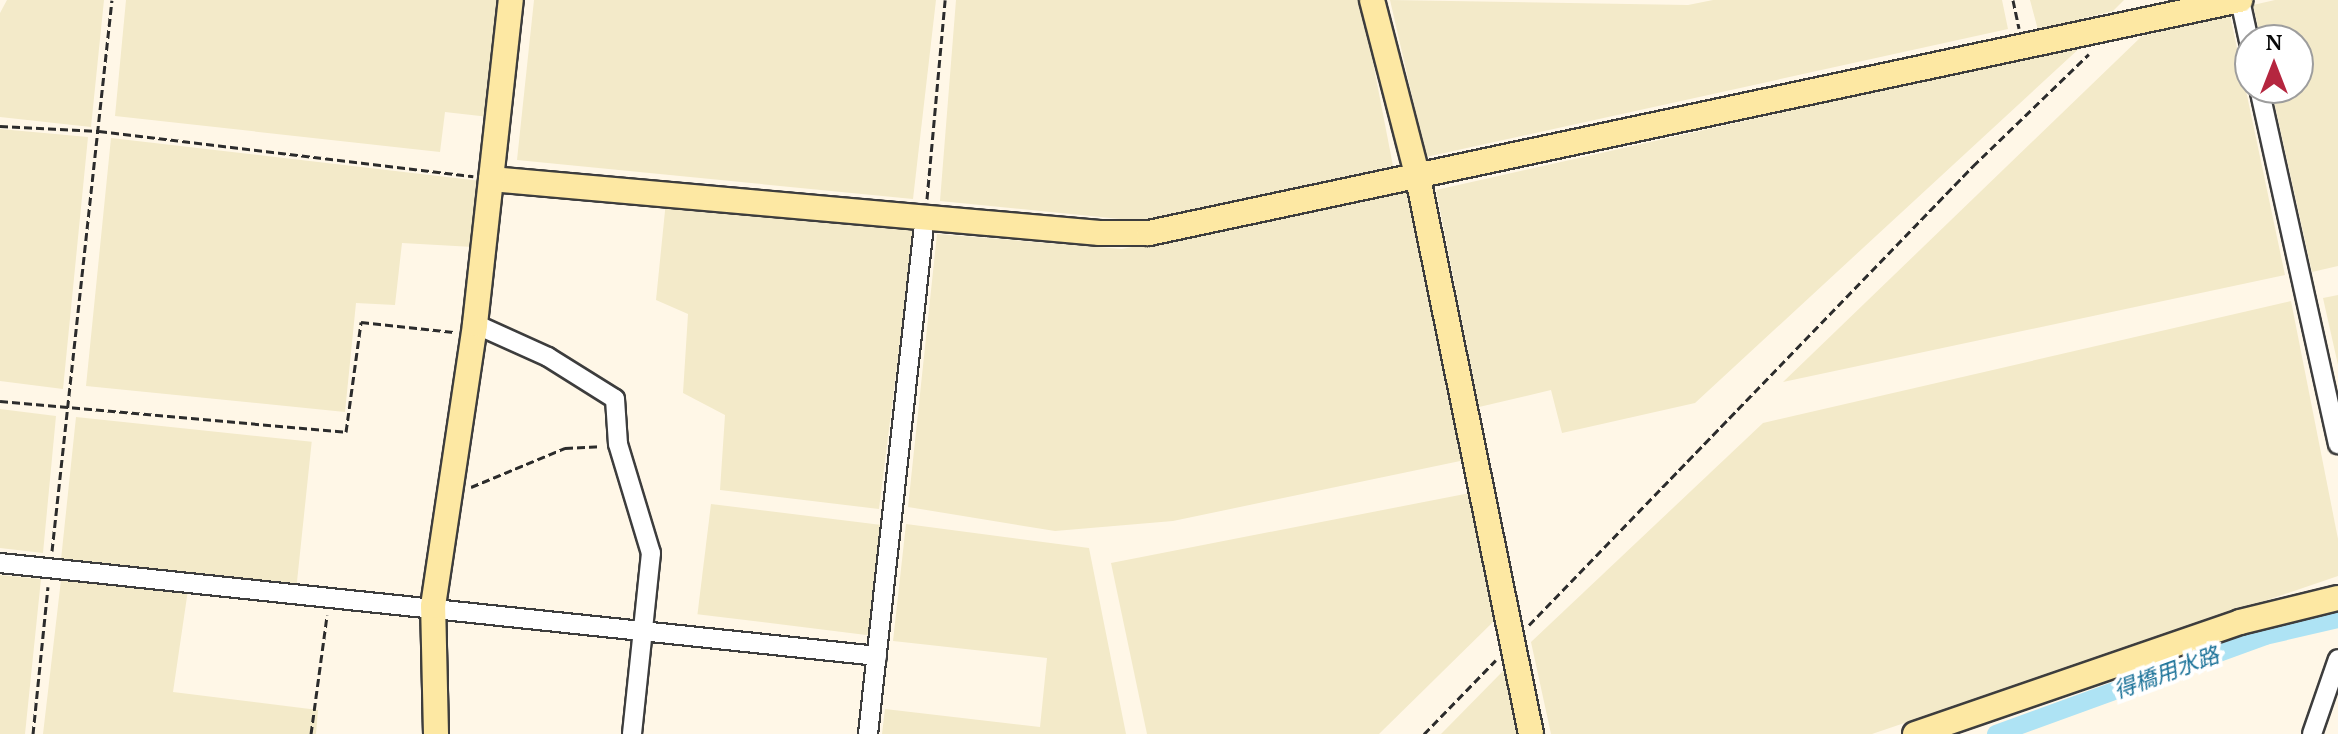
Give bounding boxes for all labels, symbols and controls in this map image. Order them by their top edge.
north arrow [2234,24,2314,104]
text: N [2266,27,2282,56]
water label: 得橋用水路 [2110,641,2222,703]

